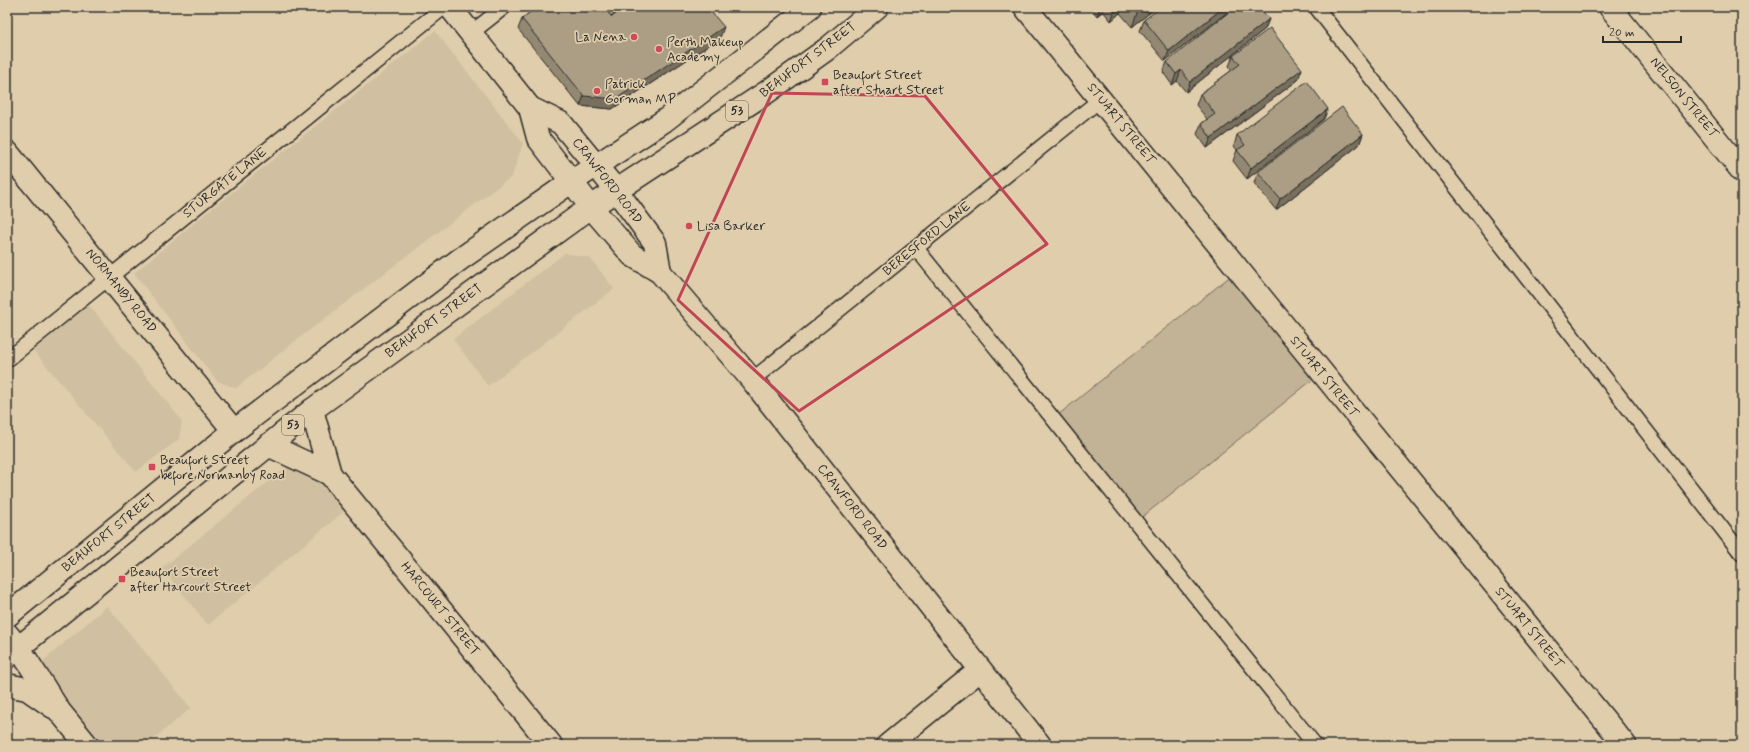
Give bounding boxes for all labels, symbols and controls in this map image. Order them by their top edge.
street label: BEAUFORT STREET [757,18,860,102]
scale bar [1603,18,1681,44]
text: 20 m [1609,25,1635,41]
place label: La Nena [575,29,626,46]
marker: La Nena [629,32,639,42]
place label: Perth Makeup Academy [667,34,743,66]
marker: Perth Makeup Academy [654,44,664,54]
street label: NELSON STREET [1646,54,1723,143]
place label: Beaufort Street after Stuart Street [833,67,944,99]
place label: Patrick Gorman MP [605,76,676,108]
marker: Beaufort Street after Stuart Street [820,77,830,87]
street label: STUART STREET [1083,80,1160,169]
marker: Patrick Gorman MP [592,86,602,96]
road number: 53 [726,101,748,121]
street label: CRAWFORD ROAD [568,135,646,227]
street label: STURGATE LANE [179,144,271,222]
street label: BERESFORD LANE [879,198,975,280]
place label: Lisa Barker [697,218,766,235]
marker: Lisa Barker [684,221,694,231]
street label: NORMANBY ROAD [82,245,160,337]
street label: BEAUFORT STREET [382,280,486,362]
street label: STUART STREET [1286,333,1363,422]
road number: 53 [282,415,304,435]
place label: Beaufort Street before Normanby Road [160,452,285,486]
street label: CRAWFORD ROAD [813,461,891,553]
marker: Beaufort Street before Normanby Road [147,462,157,472]
street label: BEAUFORT STREET [59,490,160,576]
street label: HARCOURT STREET [397,558,483,660]
place label: Beaufort Street after Harcourt Street [130,564,251,596]
marker: Beaufort Street after Harcourt Street [117,574,127,584]
street label: STUART STREET [1491,584,1568,673]

